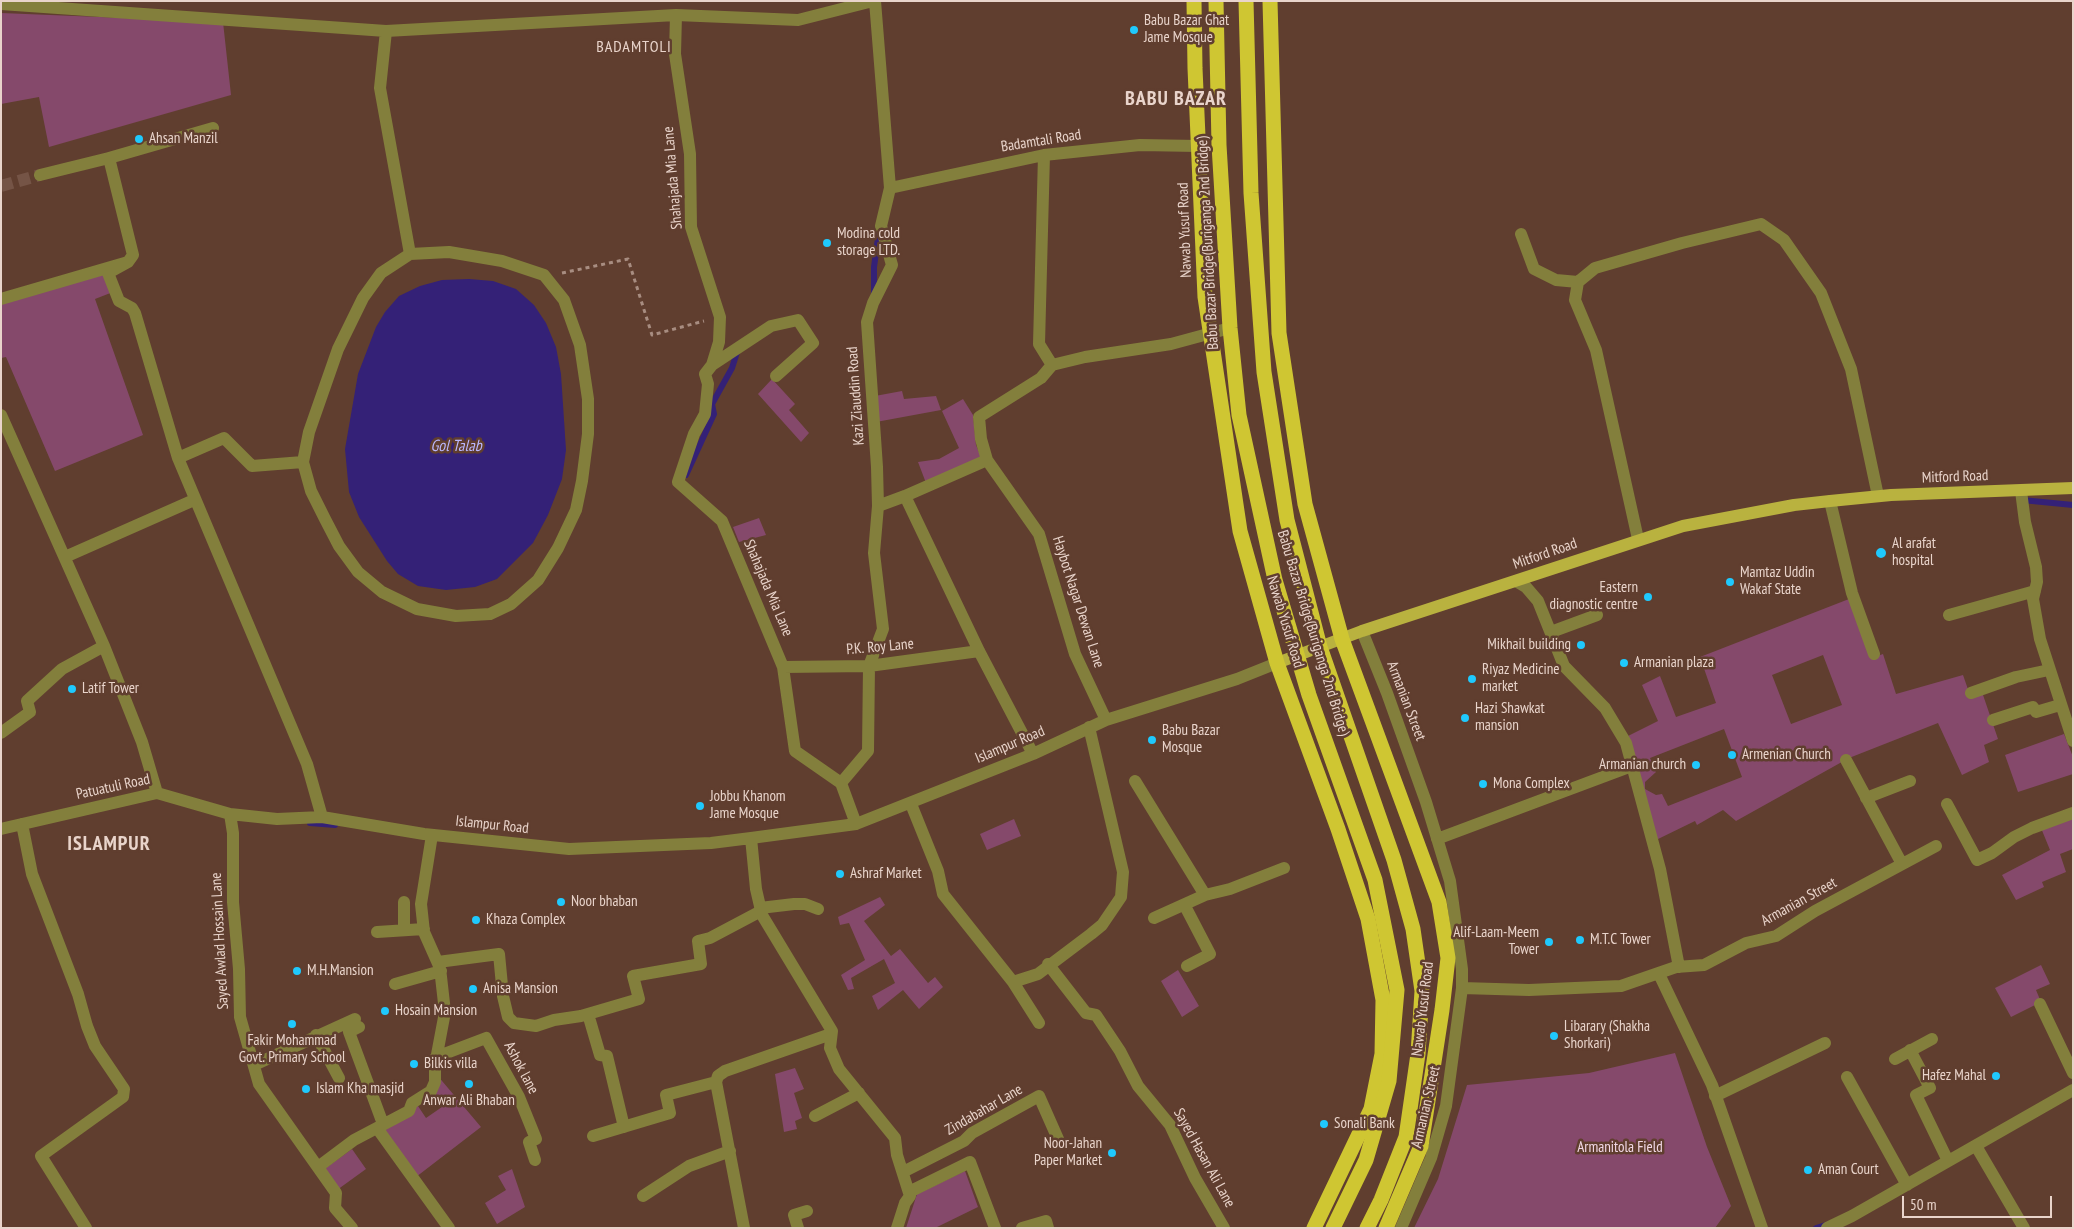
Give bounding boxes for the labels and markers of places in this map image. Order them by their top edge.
place label: Babu Bazar Ghat Jame Mosque [1144,12,1229,47]
marker: Babu Bazar Ghat Jame Mosque [1128,24,1140,36]
place label: Ahsan Manzil [149,130,218,148]
marker: Ahsan Manzil [133,133,145,145]
place label: Modina cold storage LTD. [837,225,900,260]
marker: Modina cold storage LTD. [821,237,833,249]
place label: Al arafat hospital [1892,535,1936,570]
marker: Al arafat hospital [1874,546,1888,560]
place label: Mamtaz Uddin Wakaf State [1740,564,1815,599]
marker: Mamtaz Uddin Wakaf State [1724,576,1736,588]
place label: Eastern diagnostic centre [1549,579,1638,614]
marker: Eastern diagnostic centre [1642,591,1654,603]
place label: Mikhail building [1487,636,1571,654]
marker: Mikhail building [1575,639,1587,651]
place label: Armanian plaza [1634,654,1714,672]
marker: Armanian plaza [1618,657,1630,669]
place label: Riyaz Medicine market [1482,661,1560,696]
marker: Riyaz Medicine market [1466,673,1478,685]
place label: Latif Tower [82,680,139,698]
marker: Latif Tower [66,683,78,695]
place label: Hazi Shawkat mansion [1475,700,1545,735]
marker: Hazi Shawkat mansion [1459,712,1471,724]
place label: Babu Bazar Mosque [1162,722,1220,757]
marker: Babu Bazar Mosque [1146,734,1158,746]
place label: Armenian Church [1742,746,1831,764]
marker: Armenian Church [1726,749,1738,761]
place label: Armanian church [1599,756,1686,774]
marker: Armanian church [1690,759,1702,771]
place label: Mona Complex [1493,775,1570,793]
marker: Mona Complex [1477,778,1489,790]
place label: Jobbu Khanom Jame Mosque [710,788,786,823]
marker: Jobbu Khanom Jame Mosque [694,800,706,812]
place label: Ashraf Market [850,865,922,883]
marker: Ashraf Market [834,868,846,880]
place label: Noor bhaban [571,893,638,911]
marker: Noor bhaban [555,896,567,908]
place label: Khaza Complex [486,911,565,929]
marker: Khaza Complex [470,914,482,926]
place label: Alif-Laam-Meem Tower [1453,924,1539,959]
place label: M.T.C Tower [1590,931,1651,949]
marker: M.T.C Tower [1574,934,1586,946]
marker: Alif-Laam-Meem Tower [1543,936,1555,948]
place label: M.H.Mansion [307,962,373,980]
marker: M.H.Mansion [291,965,303,977]
place label: Anisa Mansion [483,980,558,998]
marker: Anisa Mansion [467,983,479,995]
place label: Hosain Mansion [395,1002,477,1020]
marker: Hosain Mansion [379,1005,391,1017]
marker: Fakir Mohammad Govt. Primary School [286,1018,298,1030]
place label: Libarary (Shakha Shorkari) [1564,1018,1650,1053]
marker: Libarary (Shakha Shorkari) [1548,1030,1560,1042]
place label: Fakir Mohammad Govt. Primary School [239,1032,345,1067]
place label: Bilkis villa [424,1055,477,1073]
marker: Bilkis villa [408,1058,420,1070]
place label: Hafez Mahal [1922,1067,1986,1085]
marker: Hafez Mahal [1990,1070,2002,1082]
marker: Anwar Ali Bhaban [463,1078,475,1090]
place label: Islam Kha masjid [316,1080,404,1098]
marker: Islam Kha masjid [300,1083,312,1095]
place label: Anwar Ali Bhaban [423,1092,515,1110]
place label: Sonali Bank [1334,1115,1395,1133]
marker: Sonali Bank [1318,1118,1330,1130]
place label: Noor-Jahan Paper Market [1034,1135,1102,1170]
marker: Noor-Jahan Paper Market [1106,1147,1118,1159]
place label: Aman Court [1818,1161,1879,1179]
marker: Aman Court [1802,1164,1814,1176]

